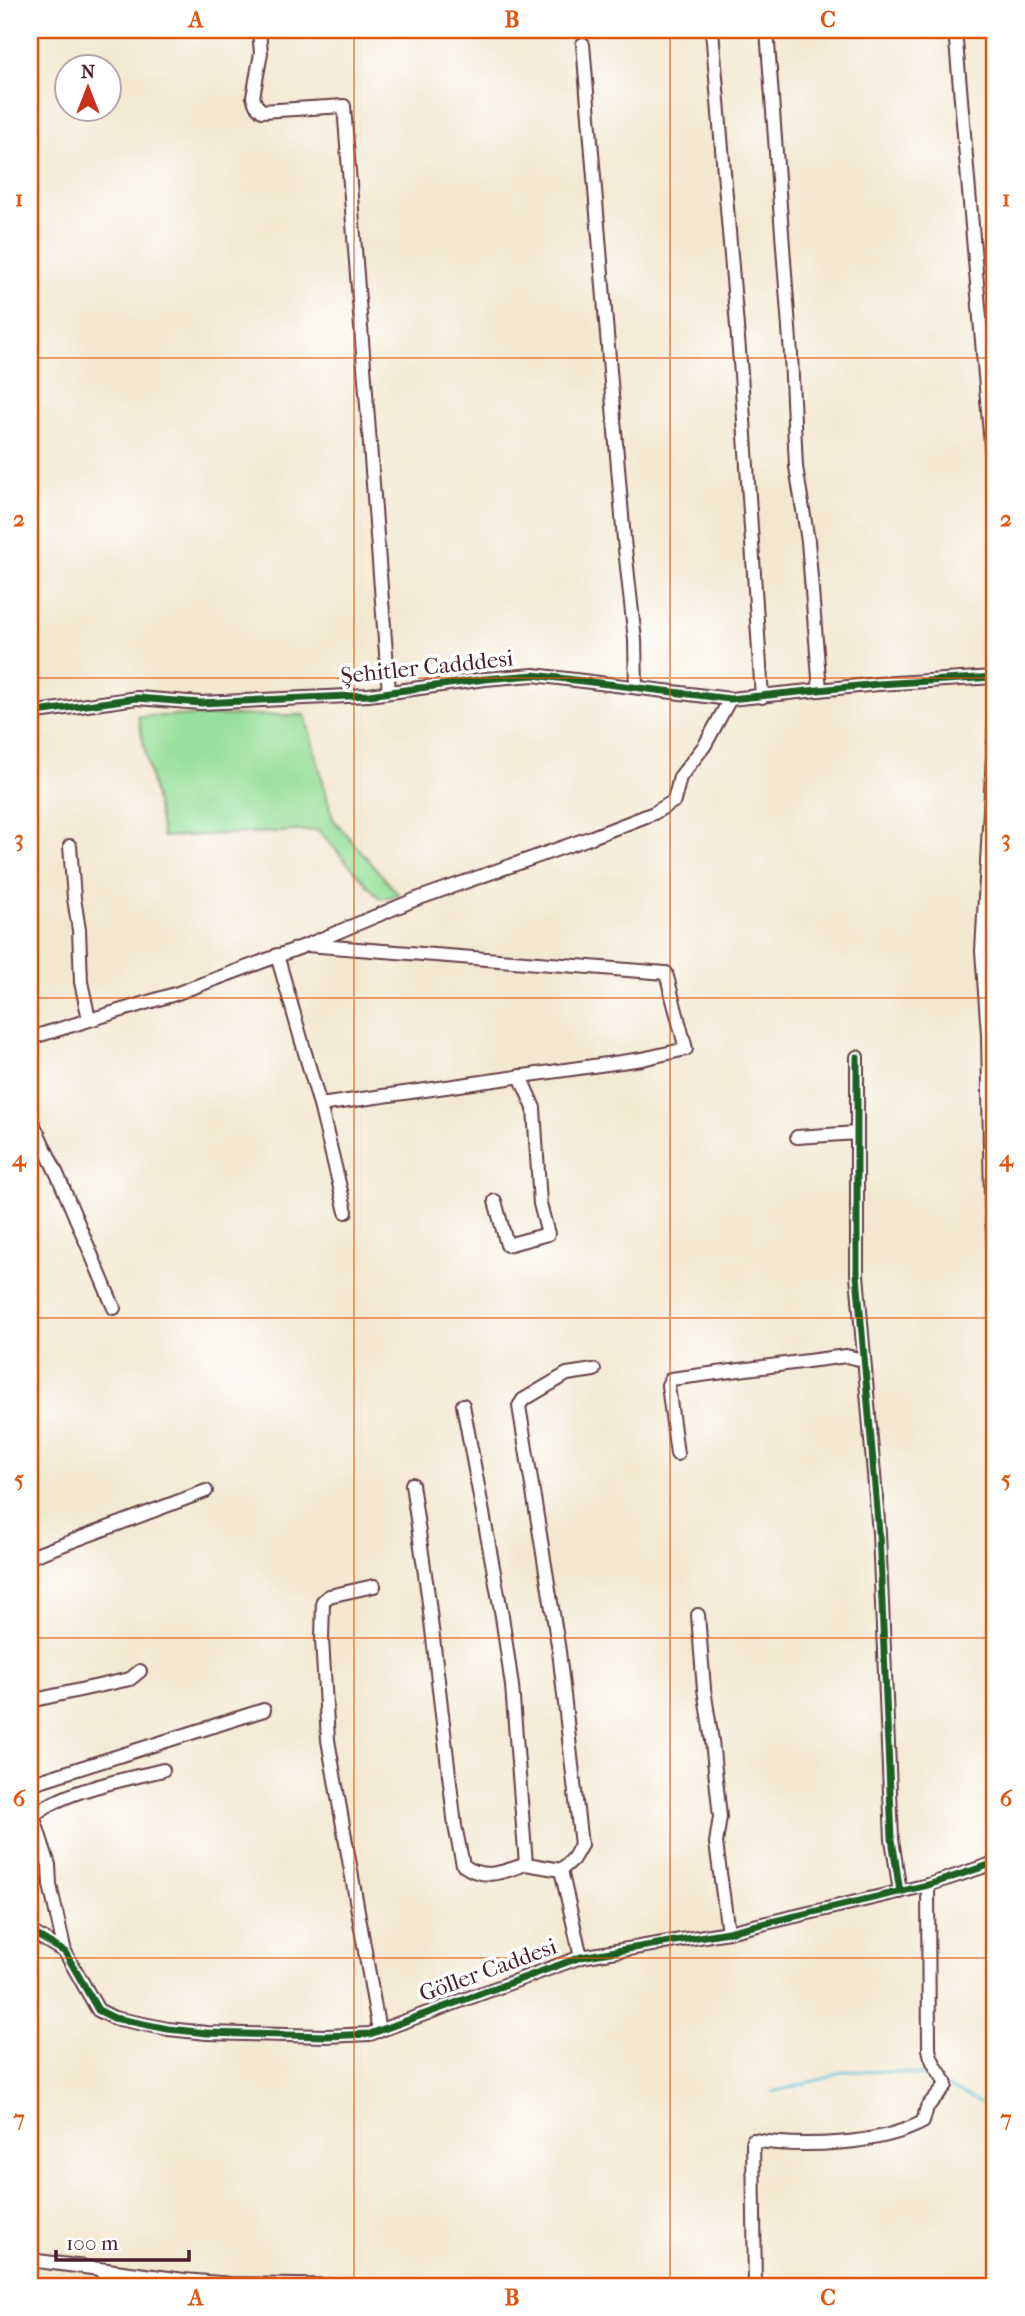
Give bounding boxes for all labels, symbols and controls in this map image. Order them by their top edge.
text: A [187,6,205,33]
text: B [505,6,520,33]
text: C [820,6,836,33]
north arrow [52,52,122,122]
text: N [81,61,96,83]
text: 1 [15,185,23,212]
text: 1 [1002,185,1010,212]
text: 2 [13,505,25,532]
text: 2 [1000,505,1012,532]
street label: Şehitler Cadddesi [339,644,515,689]
text: 3 [14,825,24,852]
text: 3 [1001,825,1011,852]
text: 4 [11,1145,27,1172]
text: 4 [998,1145,1014,1172]
text: 5 [14,1465,24,1492]
text: 5 [1001,1465,1011,1492]
text: 6 [13,1785,26,1812]
text: 6 [1000,1785,1013,1812]
street label: Göller Caddesi [416,1933,561,2007]
text: 7 [12,2105,25,2132]
text: 7 [999,2105,1012,2132]
scale bar [56,2218,189,2262]
text: 100 m [66,2231,119,2255]
text: A [187,2284,205,2311]
text: B [505,2284,520,2311]
text: C [820,2284,836,2311]

